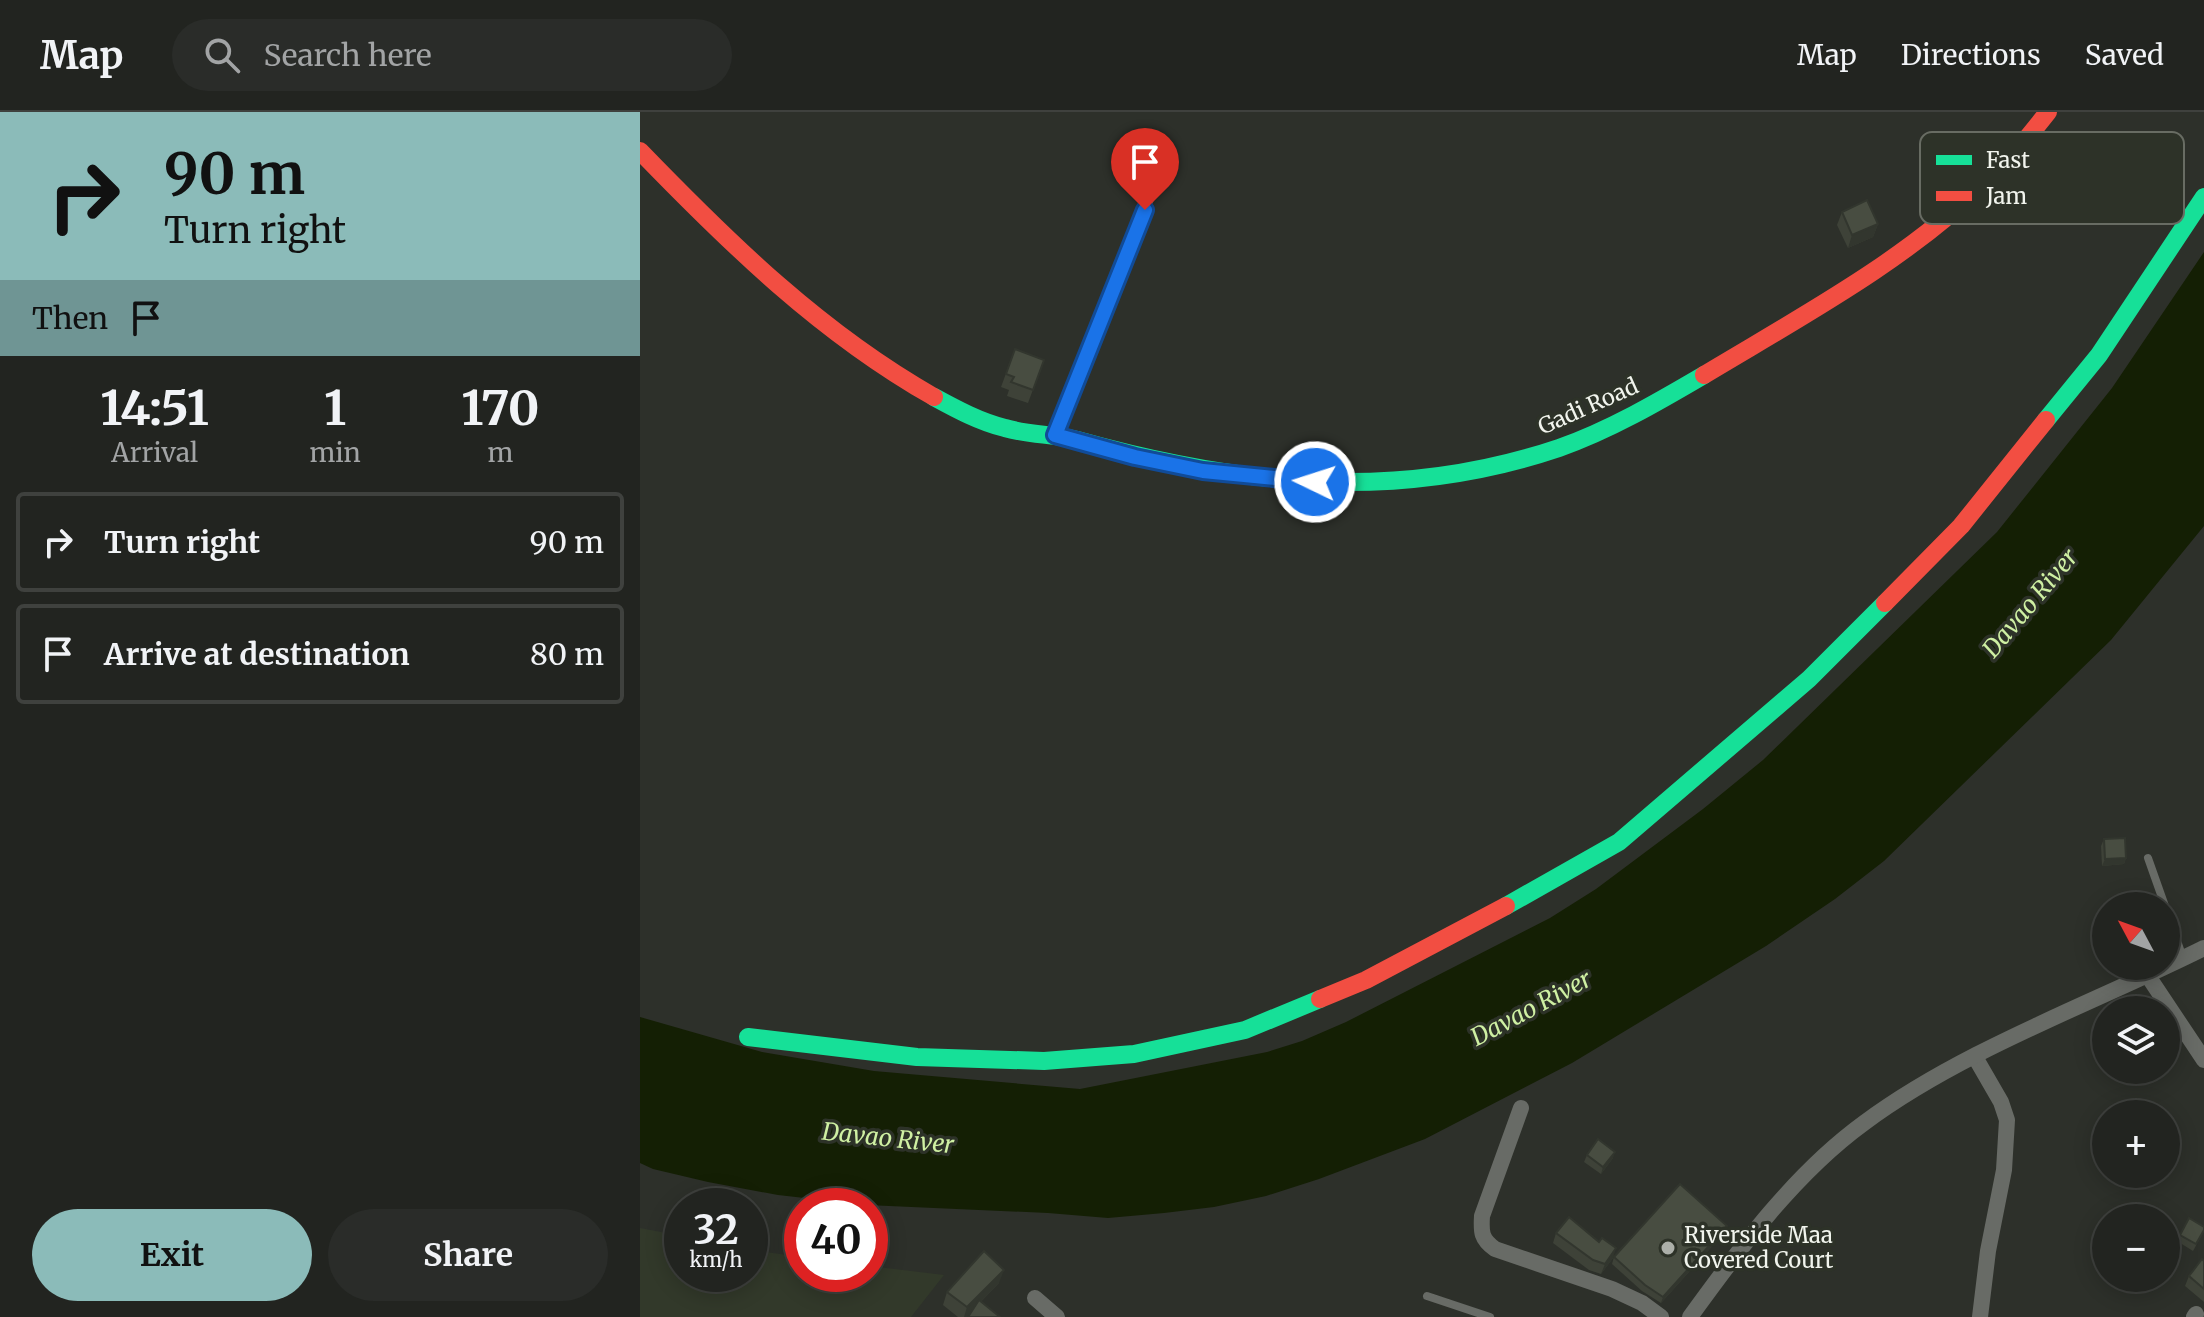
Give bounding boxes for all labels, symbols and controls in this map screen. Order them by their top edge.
search box [172,19,732,91]
text: Map [40,32,124,79]
icon: search [200,33,244,77]
text: Search here [264,36,432,74]
text: Map [1797,37,1857,73]
text: Directions [1901,37,2041,73]
text: Saved [2085,37,2164,73]
pin [1111,128,1179,210]
legend [1920,132,2184,224]
text: 90 m [164,139,305,209]
icon: arrive [1123,140,1167,184]
icon: right [32,144,136,248]
text: Fast [1986,146,2030,174]
text: Jam [1985,182,2027,210]
text: Turn right [164,208,346,253]
icon: arrive [124,296,168,340]
text: Then [32,299,108,337]
street label: Gadi Road [1533,371,1643,441]
text: 14:51 [100,378,209,438]
text: 1 [324,378,346,438]
text: 170 [461,378,540,438]
text: Arrival [111,436,198,469]
text: min [309,436,361,469]
text: m [488,436,513,469]
position arrow [1273,440,1357,524]
icon: right [36,520,80,564]
text: Turn right [104,523,260,561]
text: 90 m [530,523,604,561]
water label: Davao River [1975,541,2085,664]
icon: arrive [36,632,80,676]
text: Arrive at destination [104,635,410,673]
text: 80 m [530,635,604,673]
north arrow [2092,892,2180,980]
map controls [2092,892,2180,1292]
water label: Davao River [1464,963,1598,1053]
button: layers [2092,996,2180,1084]
button: + [2092,1100,2180,1188]
water label: Davao River [820,1116,957,1160]
speed limit sign: 40 [784,1188,888,1292]
button: − [2092,1204,2180,1292]
text: 32 [693,1205,739,1255]
button: Exit [32,1209,312,1301]
button: Share [328,1209,608,1301]
place label: Riverside Maa Covered Court [1684,1221,1834,1274]
marker: Riverside Maa Covered Court [1659,1239,1677,1257]
text: km/h [690,1247,742,1272]

